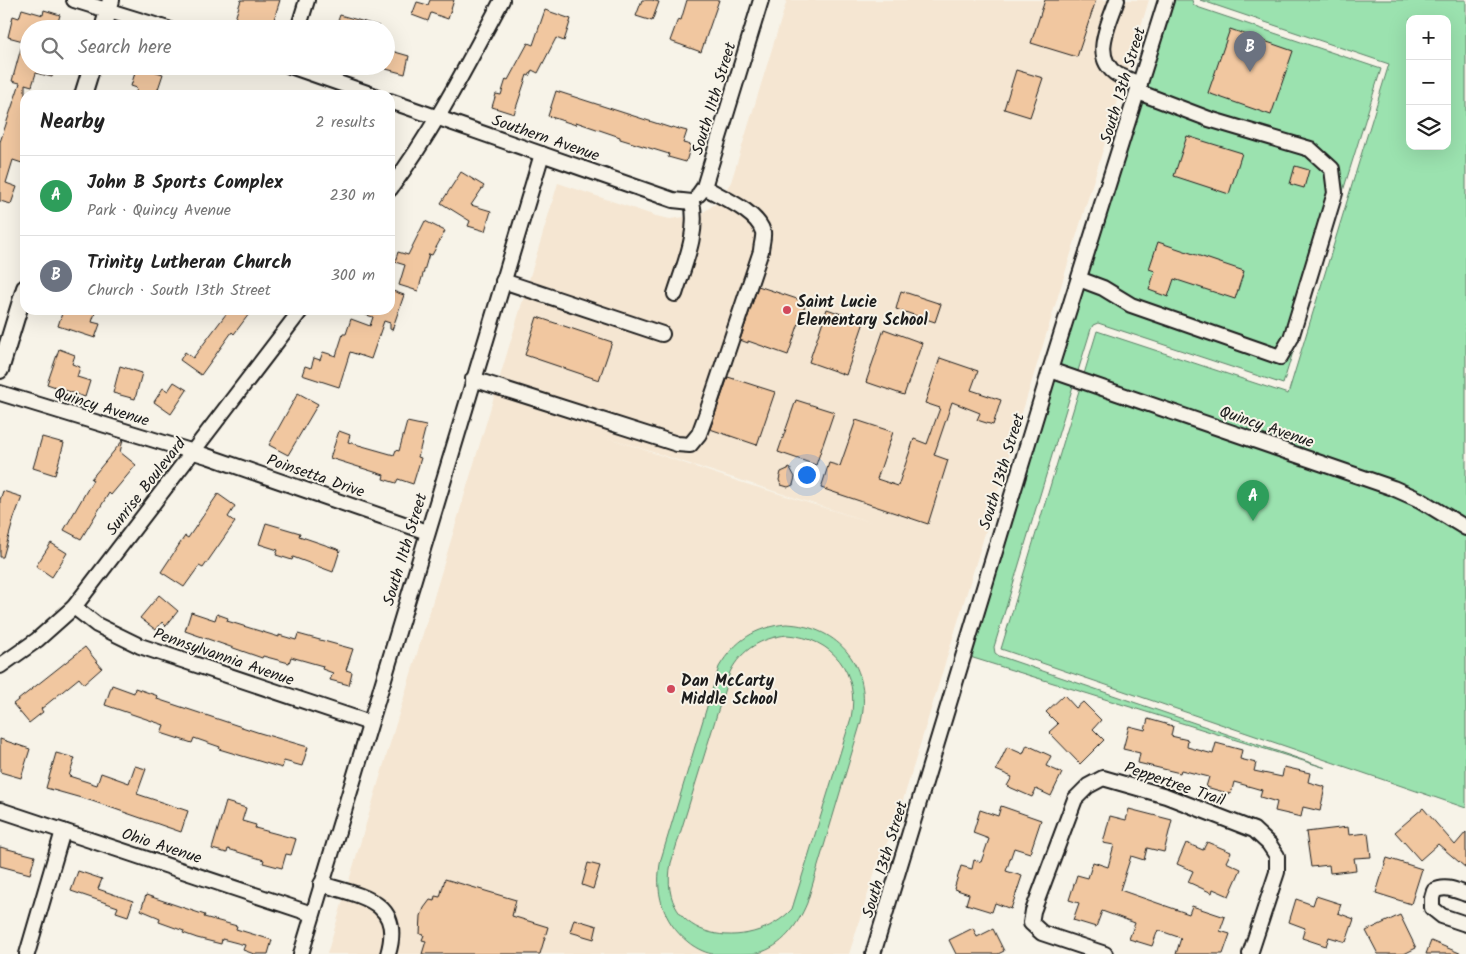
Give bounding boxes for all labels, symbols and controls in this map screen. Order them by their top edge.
map controls [1406,15,1451,150]
button: + [1406,15,1451,60]
search box [20,20,395,75]
street label: South 13th Street [1094,23,1153,147]
pin: B [1234,31,1266,72]
text: Search here [78,33,172,63]
icon: search [38,34,66,62]
street label: South 11th Street [685,38,744,158]
button: − [1406,60,1451,105]
button: layers [1406,105,1451,150]
text: Nearby [40,106,105,139]
street label: Southern Avenue [488,108,603,169]
text: 2 results [315,110,375,135]
text: John B Sports Complex [87,168,283,198]
text: A [51,183,61,208]
text: 230 m [329,183,375,208]
text: Park · Quincy Avenue [87,198,231,223]
text: Trinity Lutheran Church [87,248,291,278]
text: B [51,263,61,288]
text: 300 m [331,263,375,288]
text: Church · South 13th Street [87,278,271,303]
place label: Saint Lucie Elementary School [797,290,929,333]
marker: Saint Lucie Elementary School [781,304,793,316]
street label: Quincy Avenue [51,381,152,434]
street label: Quincy Avenue [1216,400,1317,455]
street label: South 13th Street [973,409,1032,533]
street label: Sunrise Boulevard [100,432,193,541]
street label: Poinsetta Drive [263,448,368,505]
your location [794,462,820,488]
pin: A [1237,480,1269,521]
street label: South 11th Street [376,489,435,609]
street label: Pennsylvannia Avenue [150,622,297,693]
place label: Dan McCarty Middle School [681,669,778,712]
marker: Dan McCarty Middle School [665,683,677,695]
street label: Peppertree Trail [1121,755,1228,813]
street label: South 13th Street [856,797,915,921]
street label: Ohio Avenue [118,822,205,871]

